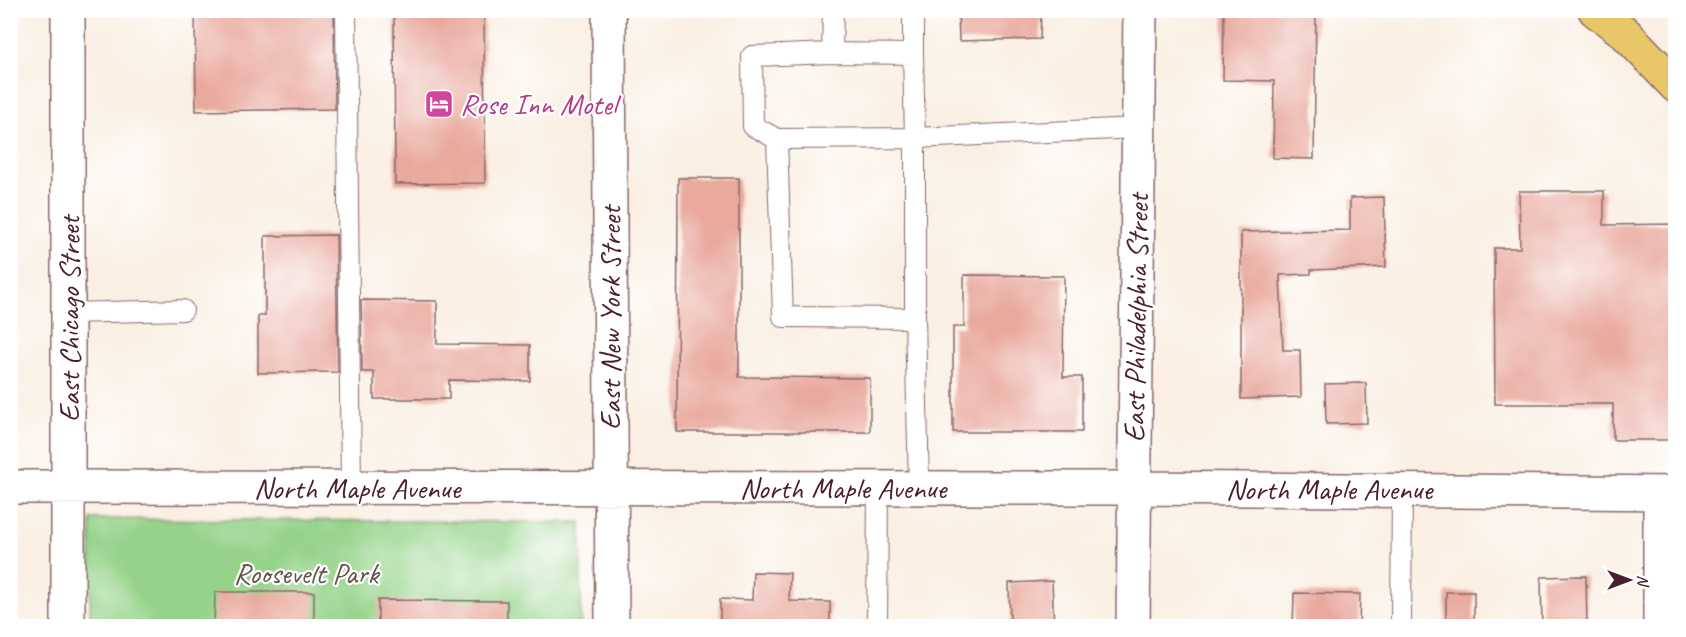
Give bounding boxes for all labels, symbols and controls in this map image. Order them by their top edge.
place label: Rose Inn Motel [460,85,622,123]
hotel icon: Rose Inn Motel [423,88,455,120]
street label: East Philadelphia Street [1115,190,1157,443]
street label: East New York Street [591,203,629,430]
street label: East Chicago Street [50,213,88,422]
street label: North Maple Avenue [254,469,462,507]
street label: North Maple Avenue [740,469,948,507]
street label: North Maple Avenue [1226,470,1434,508]
north arrow [1599,550,1659,610]
park label: Roosevelt Park [233,554,381,592]
text: N [1633,575,1653,588]

